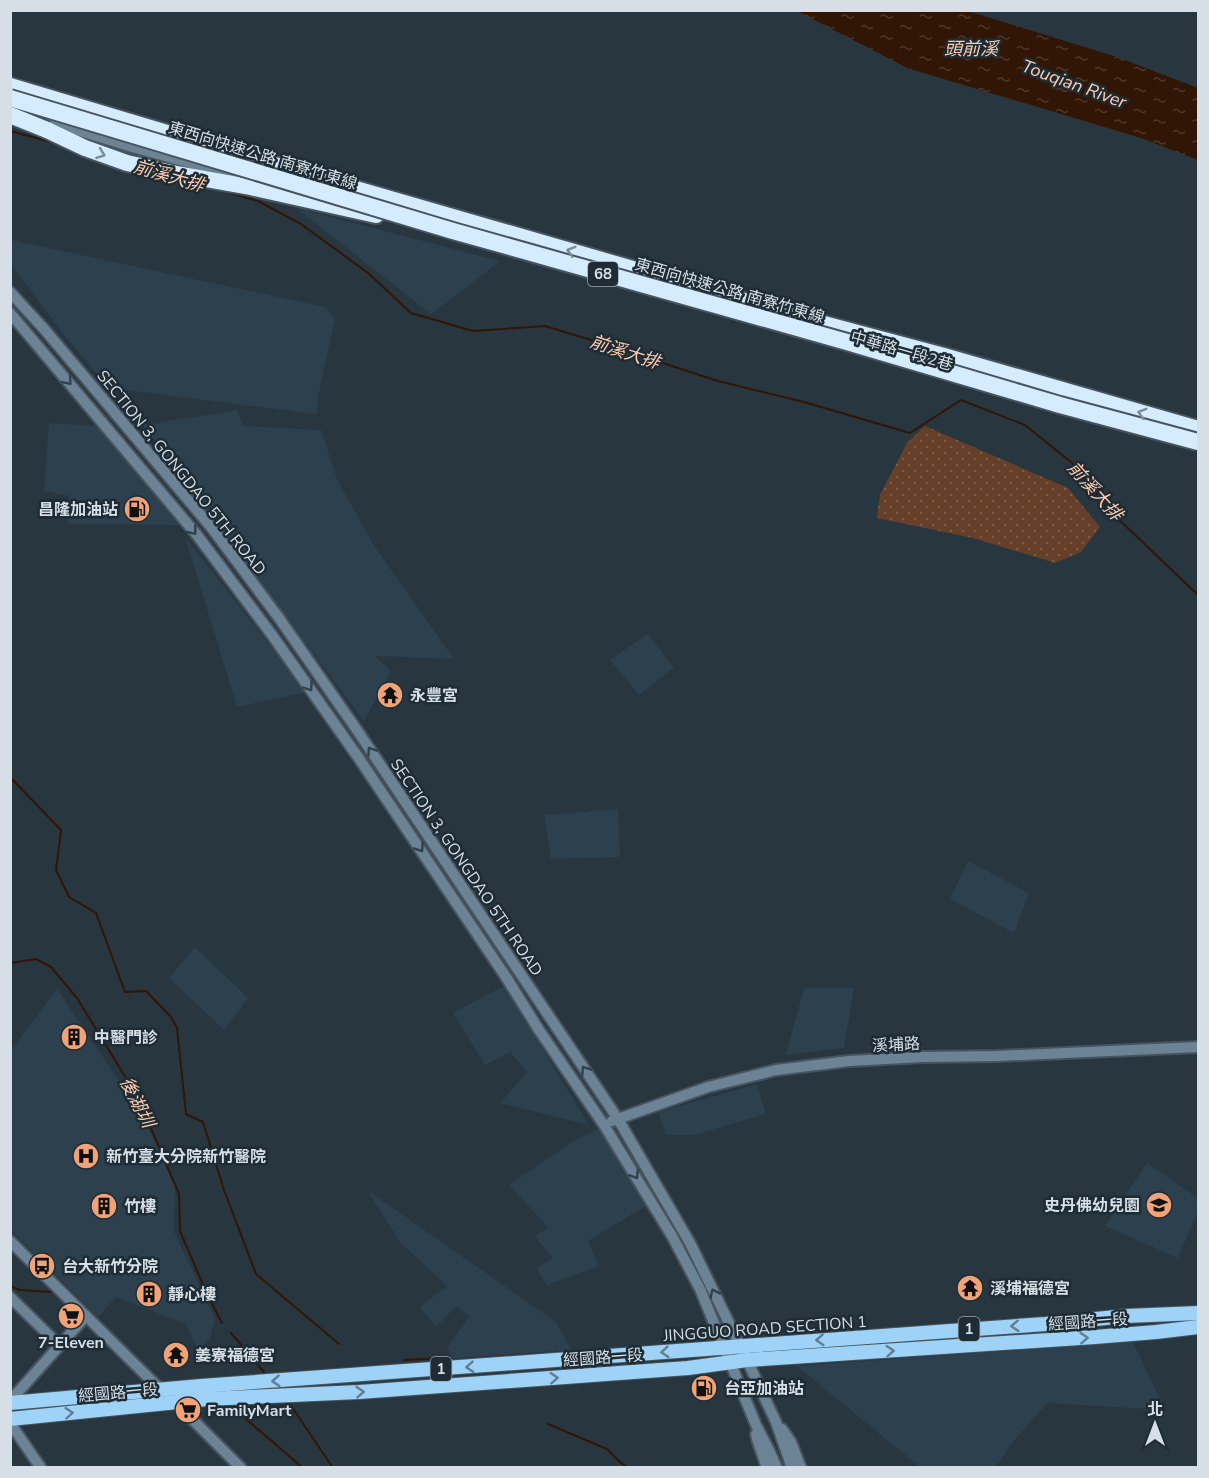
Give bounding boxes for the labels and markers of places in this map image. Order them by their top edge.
fuel station icon: 昌隆加油站 [122,494,152,524]
place label: 昌隆加油站 [38,499,118,521]
temple icon: 永豐宮 [375,680,405,710]
place label: 永豐宮 [410,685,458,707]
building icon: 中醫門診 [59,1022,89,1052]
place label: 中醫門診 [94,1027,158,1049]
hospital icon: 新竹臺大分院新竹醫院 [71,1141,101,1171]
place label: 新竹臺大分院新竹醫院 [106,1146,266,1168]
school or university icon: 史丹佛幼兒園 [1144,1190,1174,1220]
building icon: 竹樓 [89,1191,119,1221]
place label: 史丹佛幼兒園 [1044,1195,1140,1217]
place label: 竹樓 [124,1196,156,1218]
bus stop icon: 台大新竹分院 [27,1251,57,1281]
place label: 台大新竹分院 [62,1256,158,1278]
temple icon: 溪埔福德宮 [955,1273,985,1303]
place label: 溪埔福德宮 [990,1278,1070,1300]
building icon: 靜心樓 [134,1279,164,1309]
place label: 靜心樓 [168,1284,216,1306]
supermarket icon: 7-Eleven [56,1301,86,1331]
place label: 7-Eleven [38,1332,104,1354]
temple icon: 姜寮福德宮 [161,1340,191,1370]
place label: 姜寮福德宮 [195,1345,275,1367]
fuel station icon: 台亞加油站 [689,1373,719,1403]
place label: 台亞加油站 [724,1378,804,1400]
supermarket icon: FamilyMart [173,1395,203,1425]
place label: FamilyMart [207,1400,292,1422]

